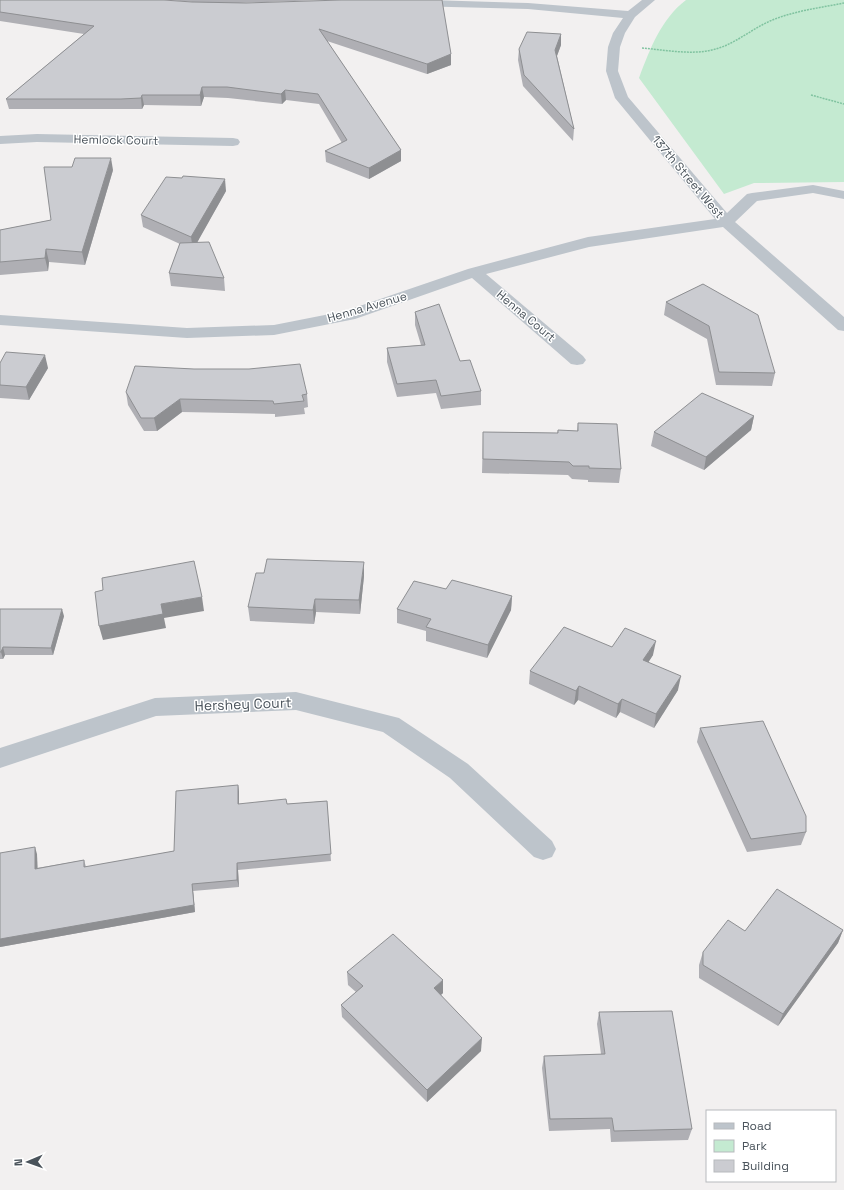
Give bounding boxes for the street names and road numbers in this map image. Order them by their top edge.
street label: Hemlock Court [73,131,159,149]
street label: 137th Street West [649,132,727,222]
street label: Henna Court [493,287,559,345]
street label: Henna Avenue [325,288,409,326]
street label: Hershey Court [194,693,292,715]

